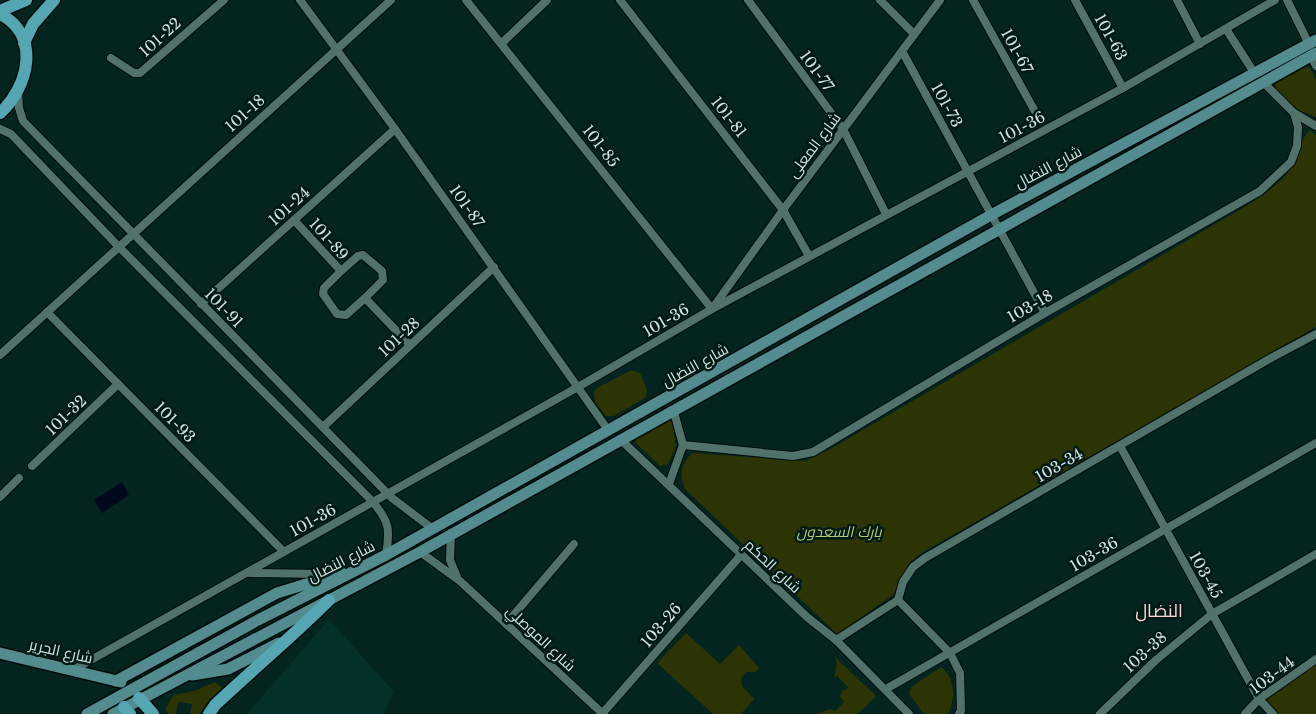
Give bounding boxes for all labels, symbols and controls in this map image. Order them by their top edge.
street label: 101-63 [1091,11,1131,63]
street label: 101-22 [135,13,185,61]
street label: 101-67 [997,25,1037,77]
street label: 101-77 [796,47,838,96]
street label: 101-73 [927,80,967,130]
street label: 101-18 [221,90,269,136]
street label: 101-81 [707,93,751,141]
street label: 101-36 [996,107,1048,147]
street label: شارع المعلى [783,109,846,183]
street label: 101-85 [579,121,623,171]
street label: شارع النضال [1011,141,1086,194]
street label: 101-87 [446,181,489,231]
street label: 101-24 [264,183,314,229]
street label: 101-89 [305,214,353,264]
street label: 101-91 [201,284,247,332]
street label: 103-18 [1004,285,1056,327]
street label: 101-36 [640,299,692,341]
street label: 101-28 [374,313,424,361]
street label: شارع النضال [658,339,733,393]
street label: 101-32 [42,391,90,439]
street label: 101-93 [151,398,199,446]
street label: 103-34 [1032,444,1086,486]
street label: 101-36 [287,500,339,540]
park label: بارك السعدون [796,522,883,541]
street label: 103-36 [1067,533,1121,575]
street label: شارع الحكم [739,535,805,598]
street label: شارع النضال [304,536,379,588]
street label: 103-45 [1185,548,1227,602]
street label: 103-26 [637,599,685,651]
district label: النضال [1135,600,1183,622]
street label: شارع الموصلي [500,601,580,677]
street label: 103-38 [1119,628,1171,676]
street label: شارع الجرير [26,634,95,669]
street label: 103-44 [1246,652,1298,698]

